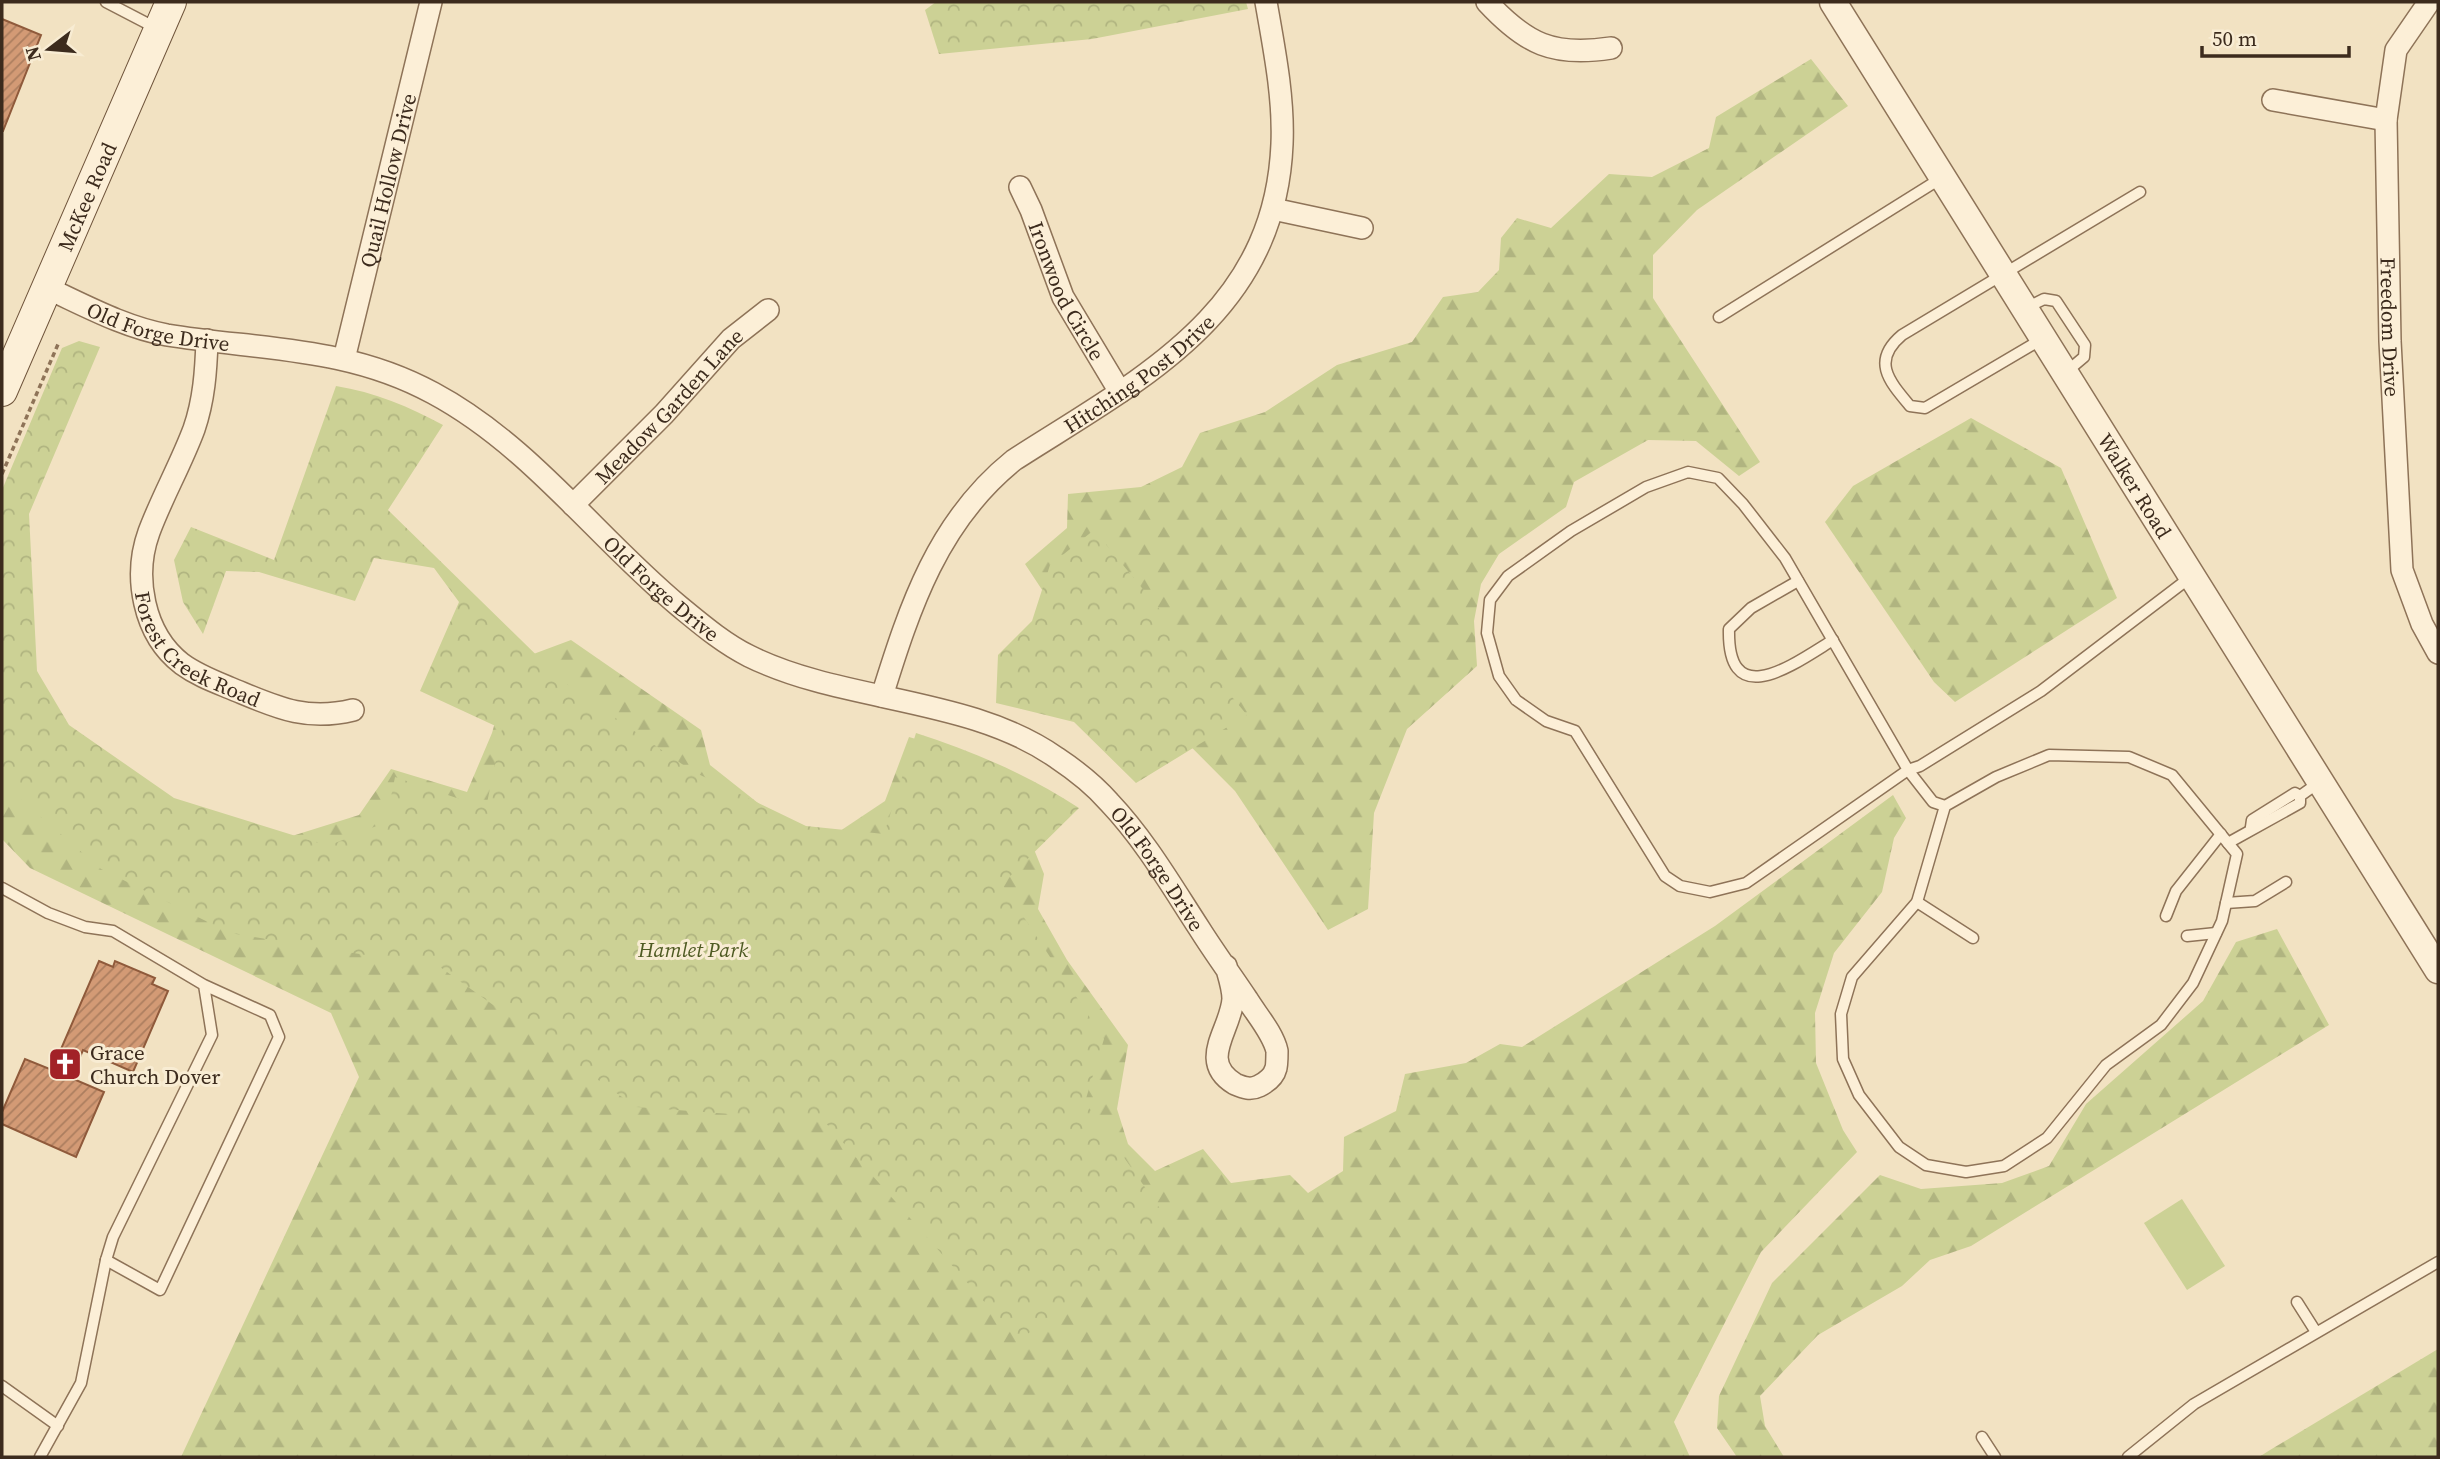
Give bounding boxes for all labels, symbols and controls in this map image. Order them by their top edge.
north arrow [14,14,84,84]
scale bar [2202,14,2349,58]
text: 50 m [2212,24,2257,53]
text: N [18,43,47,64]
street label: Quail Hollow Drive [352,90,423,270]
street label: McKee Road [50,137,123,256]
street label: Ironwood Circle [1022,217,1112,366]
street label: Freedom Drive [2374,257,2407,398]
street label: Old Forge Drive [82,294,231,358]
street label: Hitching Post Drive [1058,308,1221,440]
street label: Meadow Garden Lane [588,321,749,490]
street label: Walker Road [2091,427,2179,544]
street label: Old Forge Drive [597,529,726,648]
street label: Forest Creek Road [128,589,265,714]
street label: Old Forge Drive [1104,799,1212,937]
park label: Hamlet Park [637,935,748,964]
place label: Grace Church Dover [90,1038,221,1091]
church icon: Grace Church Dover [46,1045,84,1083]

